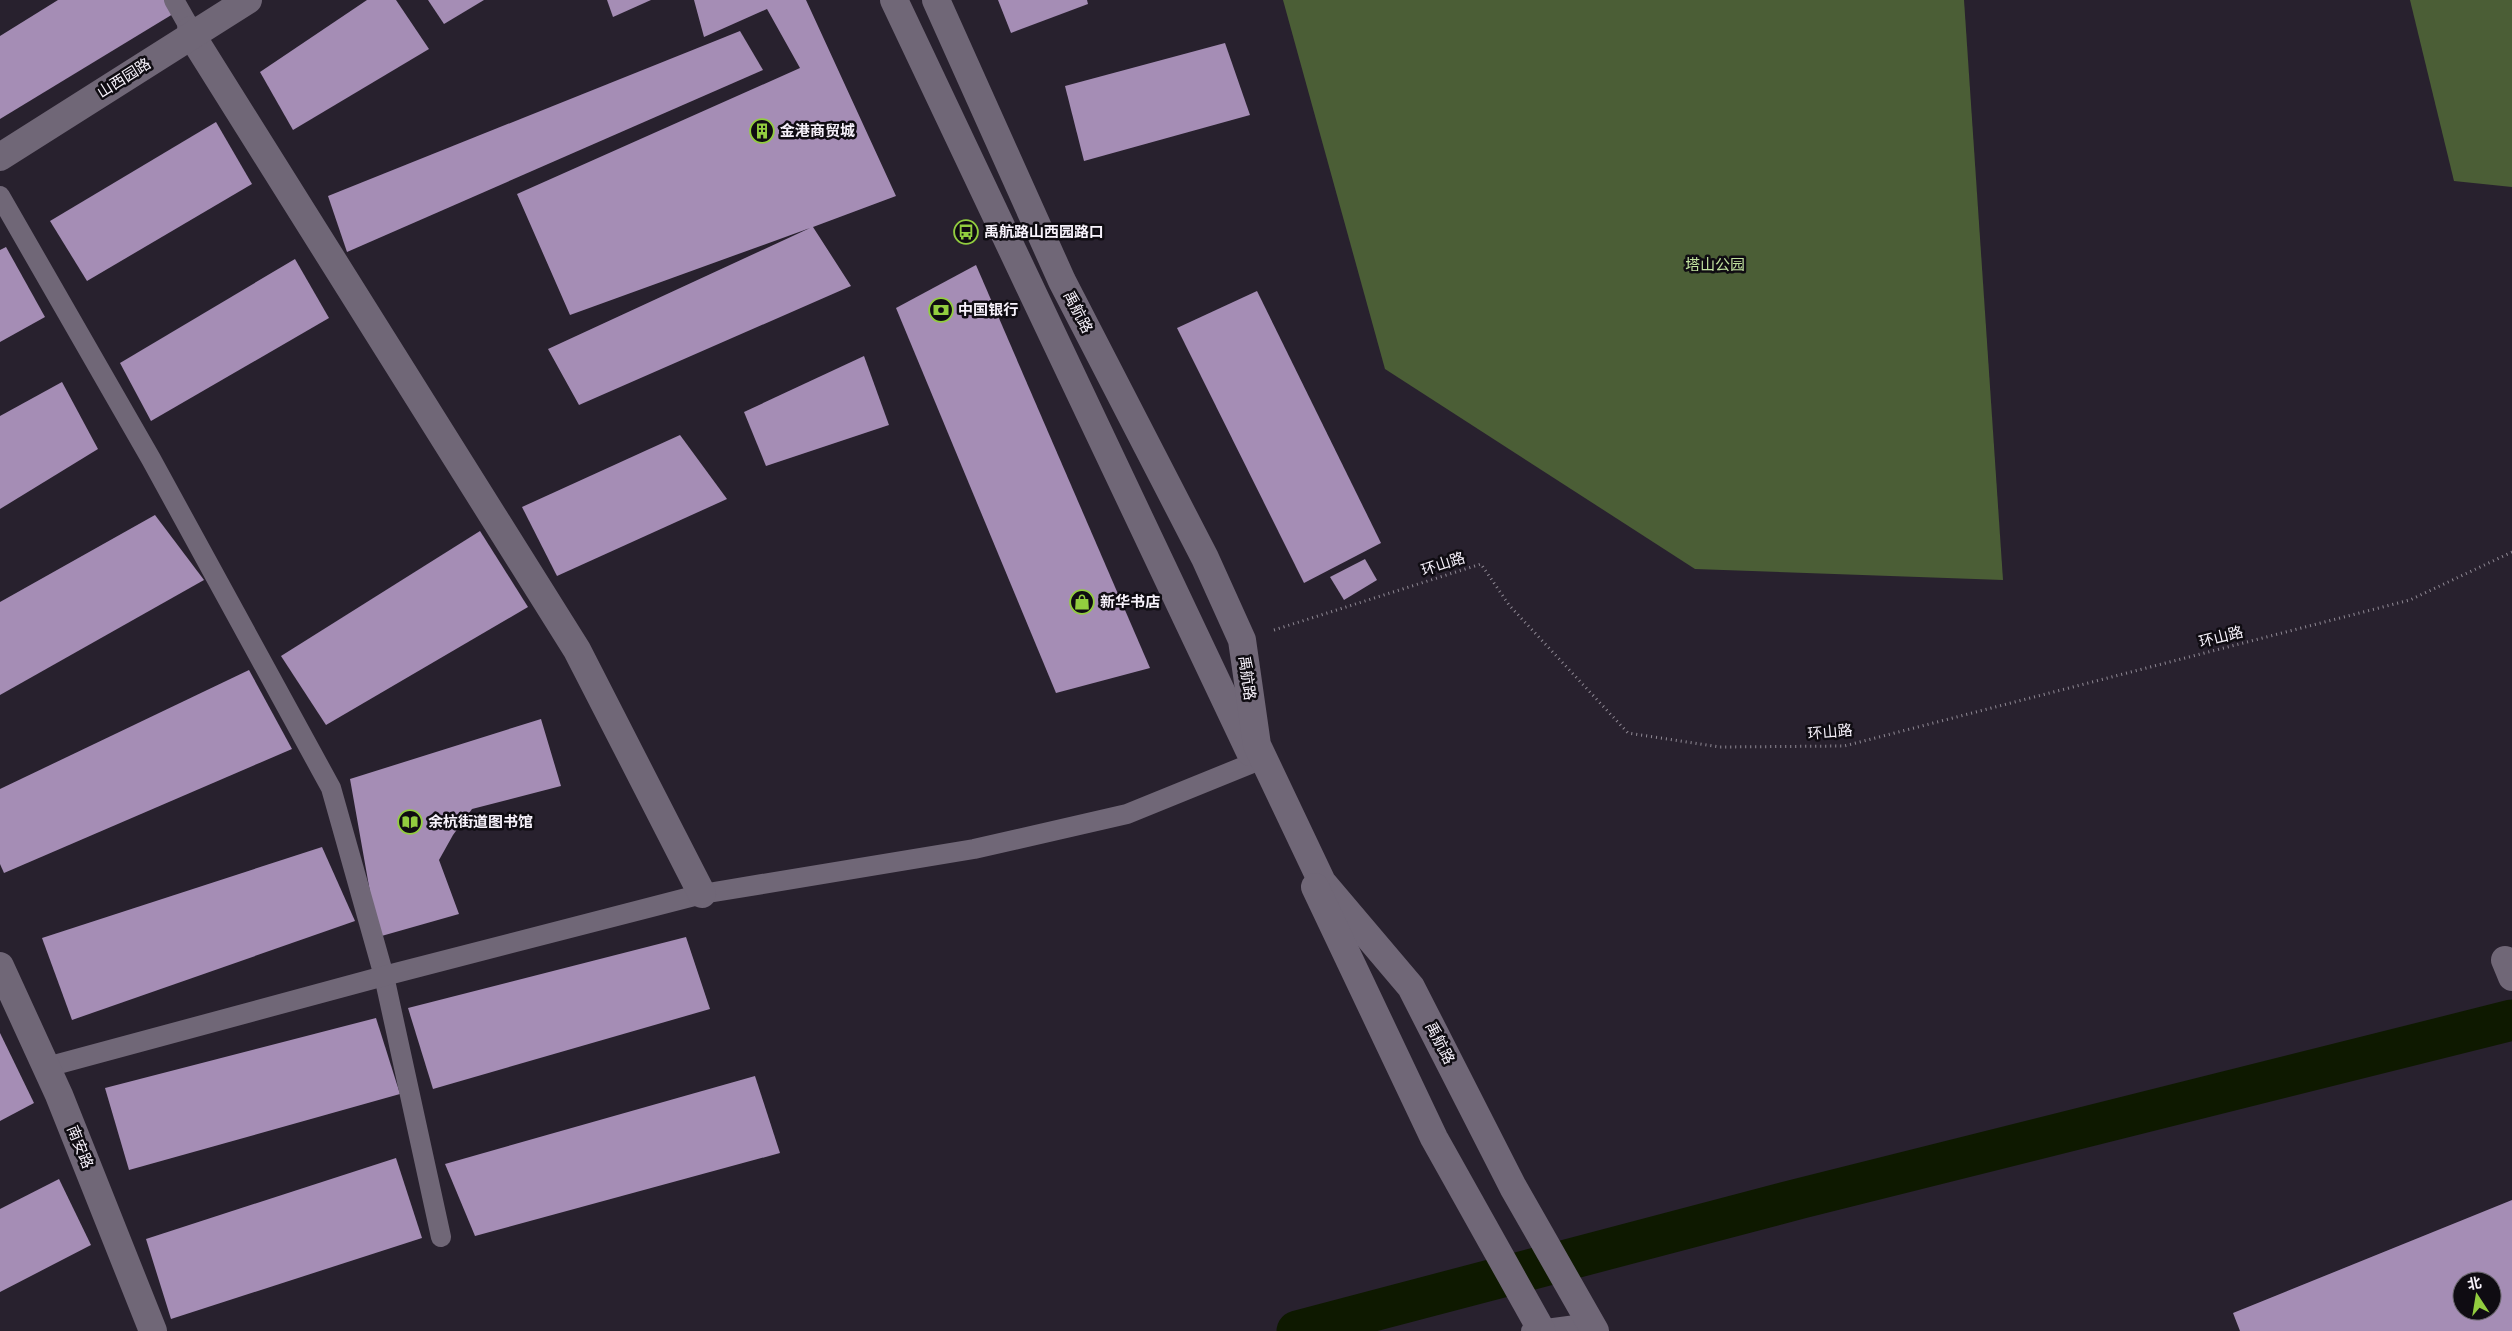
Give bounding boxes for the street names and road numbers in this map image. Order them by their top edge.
street label: 山西园路 [94,54,154,102]
street label: 禹航路 [1060,288,1096,336]
street label: 环山路 [1419,548,1467,580]
street label: 环山路 [2197,623,2245,651]
street label: 禹航路 [1235,654,1259,702]
street label: 环山路 [1807,721,1853,743]
street label: 禹航路 [1422,1019,1458,1067]
street label: 南安路 [63,1123,97,1171]

